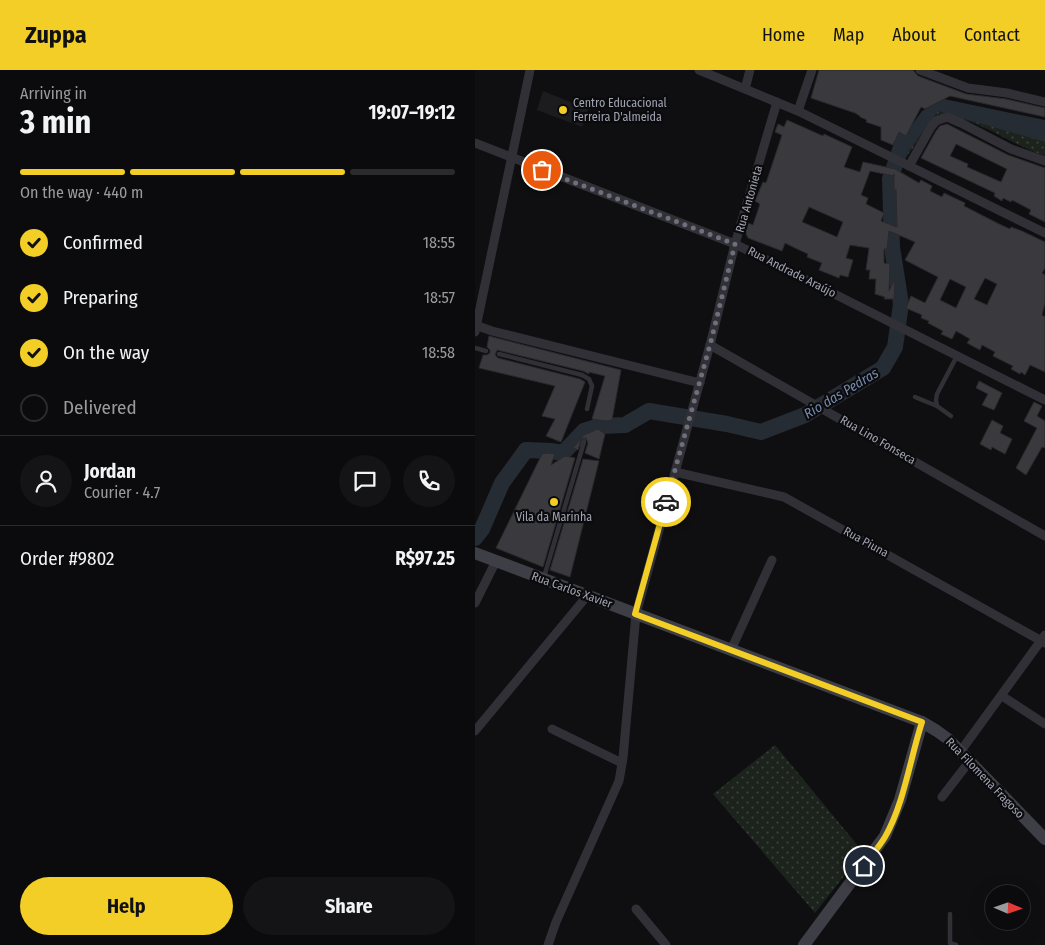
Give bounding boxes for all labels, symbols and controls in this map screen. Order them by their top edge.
text: Zuppa [25,21,87,49]
text: Home [762,24,805,46]
text: Map [833,24,864,46]
text: About [892,24,936,46]
text: Contact [964,24,1020,46]
text: Arriving in [20,84,87,103]
place label: Centro Educacional Ferreira D'almeida [573,96,667,124]
text: 19:07–19:12 [369,101,455,124]
text: 3 min [20,103,91,141]
marker: Centro Educacional Ferreira D'almeida [557,104,569,116]
pin [521,149,563,191]
icon: bag [528,156,556,184]
street label: Rua Antonieta [733,164,765,234]
text: On the way · 440 m [20,183,143,202]
icon: check [20,229,48,257]
text: Confirmed [63,231,143,254]
text: 18:55 [423,233,455,252]
street label: Rua Andrade Araújo [746,244,838,300]
icon: check [20,284,48,312]
text: Preparing [63,286,138,309]
text: 18:57 [424,288,455,307]
icon: check [20,339,48,367]
text: On the way [63,341,149,364]
text: 18:58 [422,343,455,362]
water label: Rio das Pedras [801,364,882,422]
text: Delivered [63,396,137,419]
street label: Rua Lino Fonseca [838,413,918,467]
button: person [20,455,72,507]
button: chat [339,455,391,507]
button: phone [403,455,455,507]
text: Jordan [84,460,136,483]
courier [641,477,691,527]
text: Courier · 4.7 [84,483,160,502]
icon: car [652,488,680,516]
marker: Vila da Marinha [548,496,560,508]
place label: Vila da Marinha [516,510,592,524]
street label: Rua Piuna [841,524,891,560]
text: Order #9802 [20,547,114,570]
text: R$97.25 [395,547,455,570]
street label: Rua Carlos Xavier [530,569,615,611]
street label: Rua Filomena Fragoso [943,735,1027,821]
pin [843,845,885,887]
icon: home [850,852,878,880]
button: Help [20,877,233,935]
button: Share [243,877,455,935]
north arrow [985,885,1030,930]
map controls [985,885,1030,930]

